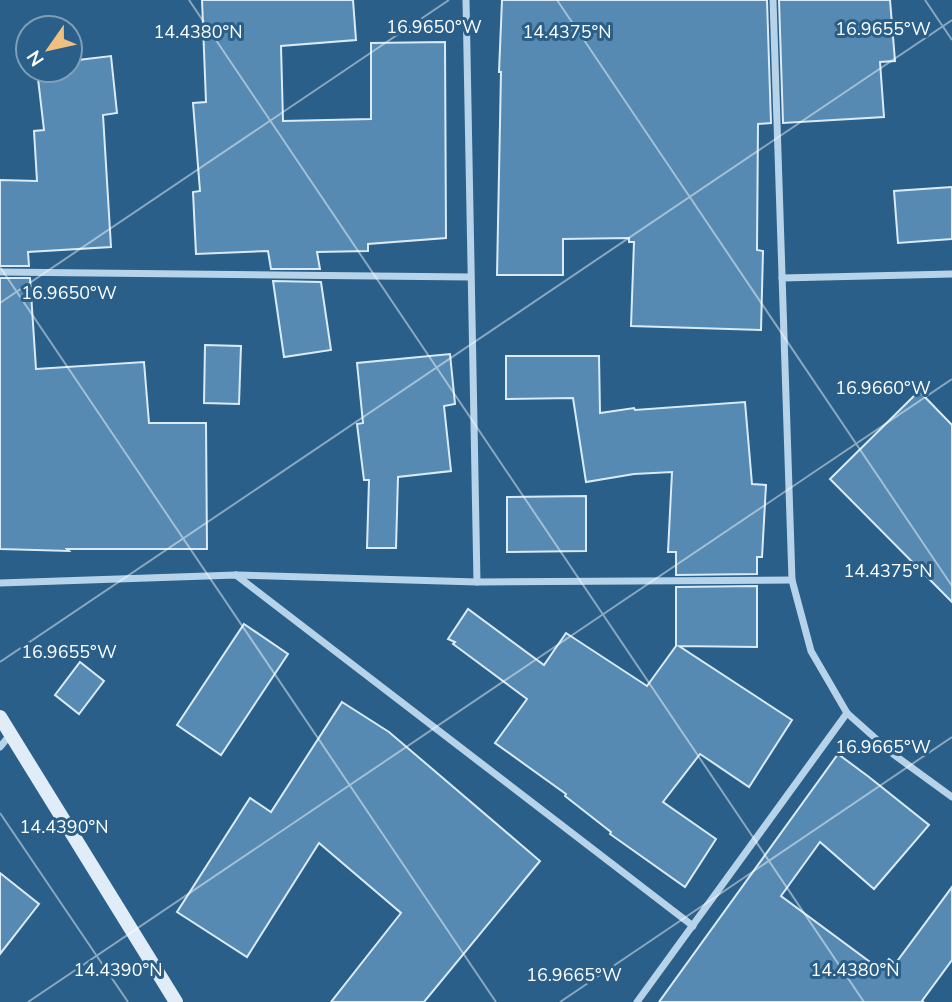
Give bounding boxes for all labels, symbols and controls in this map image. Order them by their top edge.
north arrow [14,14,84,84]
text: 16.9650°W [386,15,482,39]
text: 16.9655°W [835,17,931,41]
text: 14.4380°N [154,20,242,44]
text: 14.4375°N [523,20,611,44]
text: N [21,45,50,71]
text: 16.9650°W [21,281,117,305]
text: 16.9660°W [835,376,931,400]
text: 14.4375°N [844,559,932,583]
text: 16.9655°W [21,640,117,664]
text: 16.9665°W [835,735,931,759]
text: 14.4390°N [20,815,108,839]
text: 14.4390°N [74,958,162,982]
text: 14.4380°N [811,958,899,982]
text: 16.9665°W [526,963,622,987]

